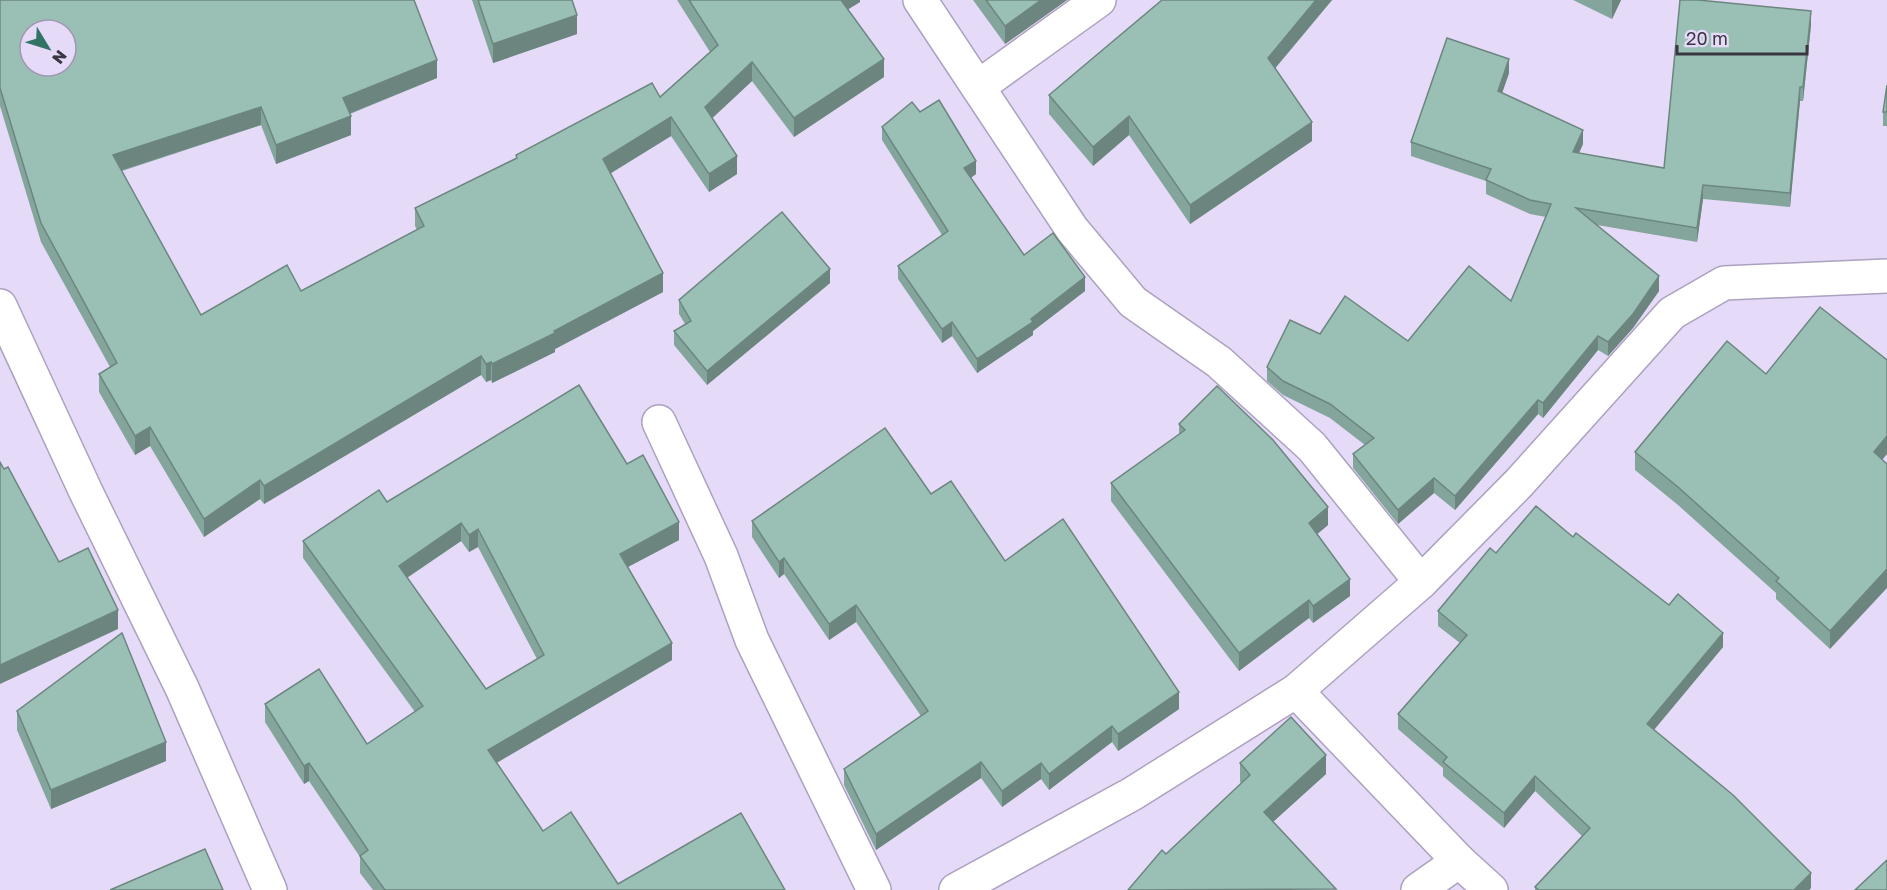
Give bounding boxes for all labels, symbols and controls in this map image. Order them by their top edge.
north arrow [18,18,78,78]
scale bar [1677,18,1808,56]
text: 20 m [1686,27,1728,49]
text: N [48,46,71,68]

